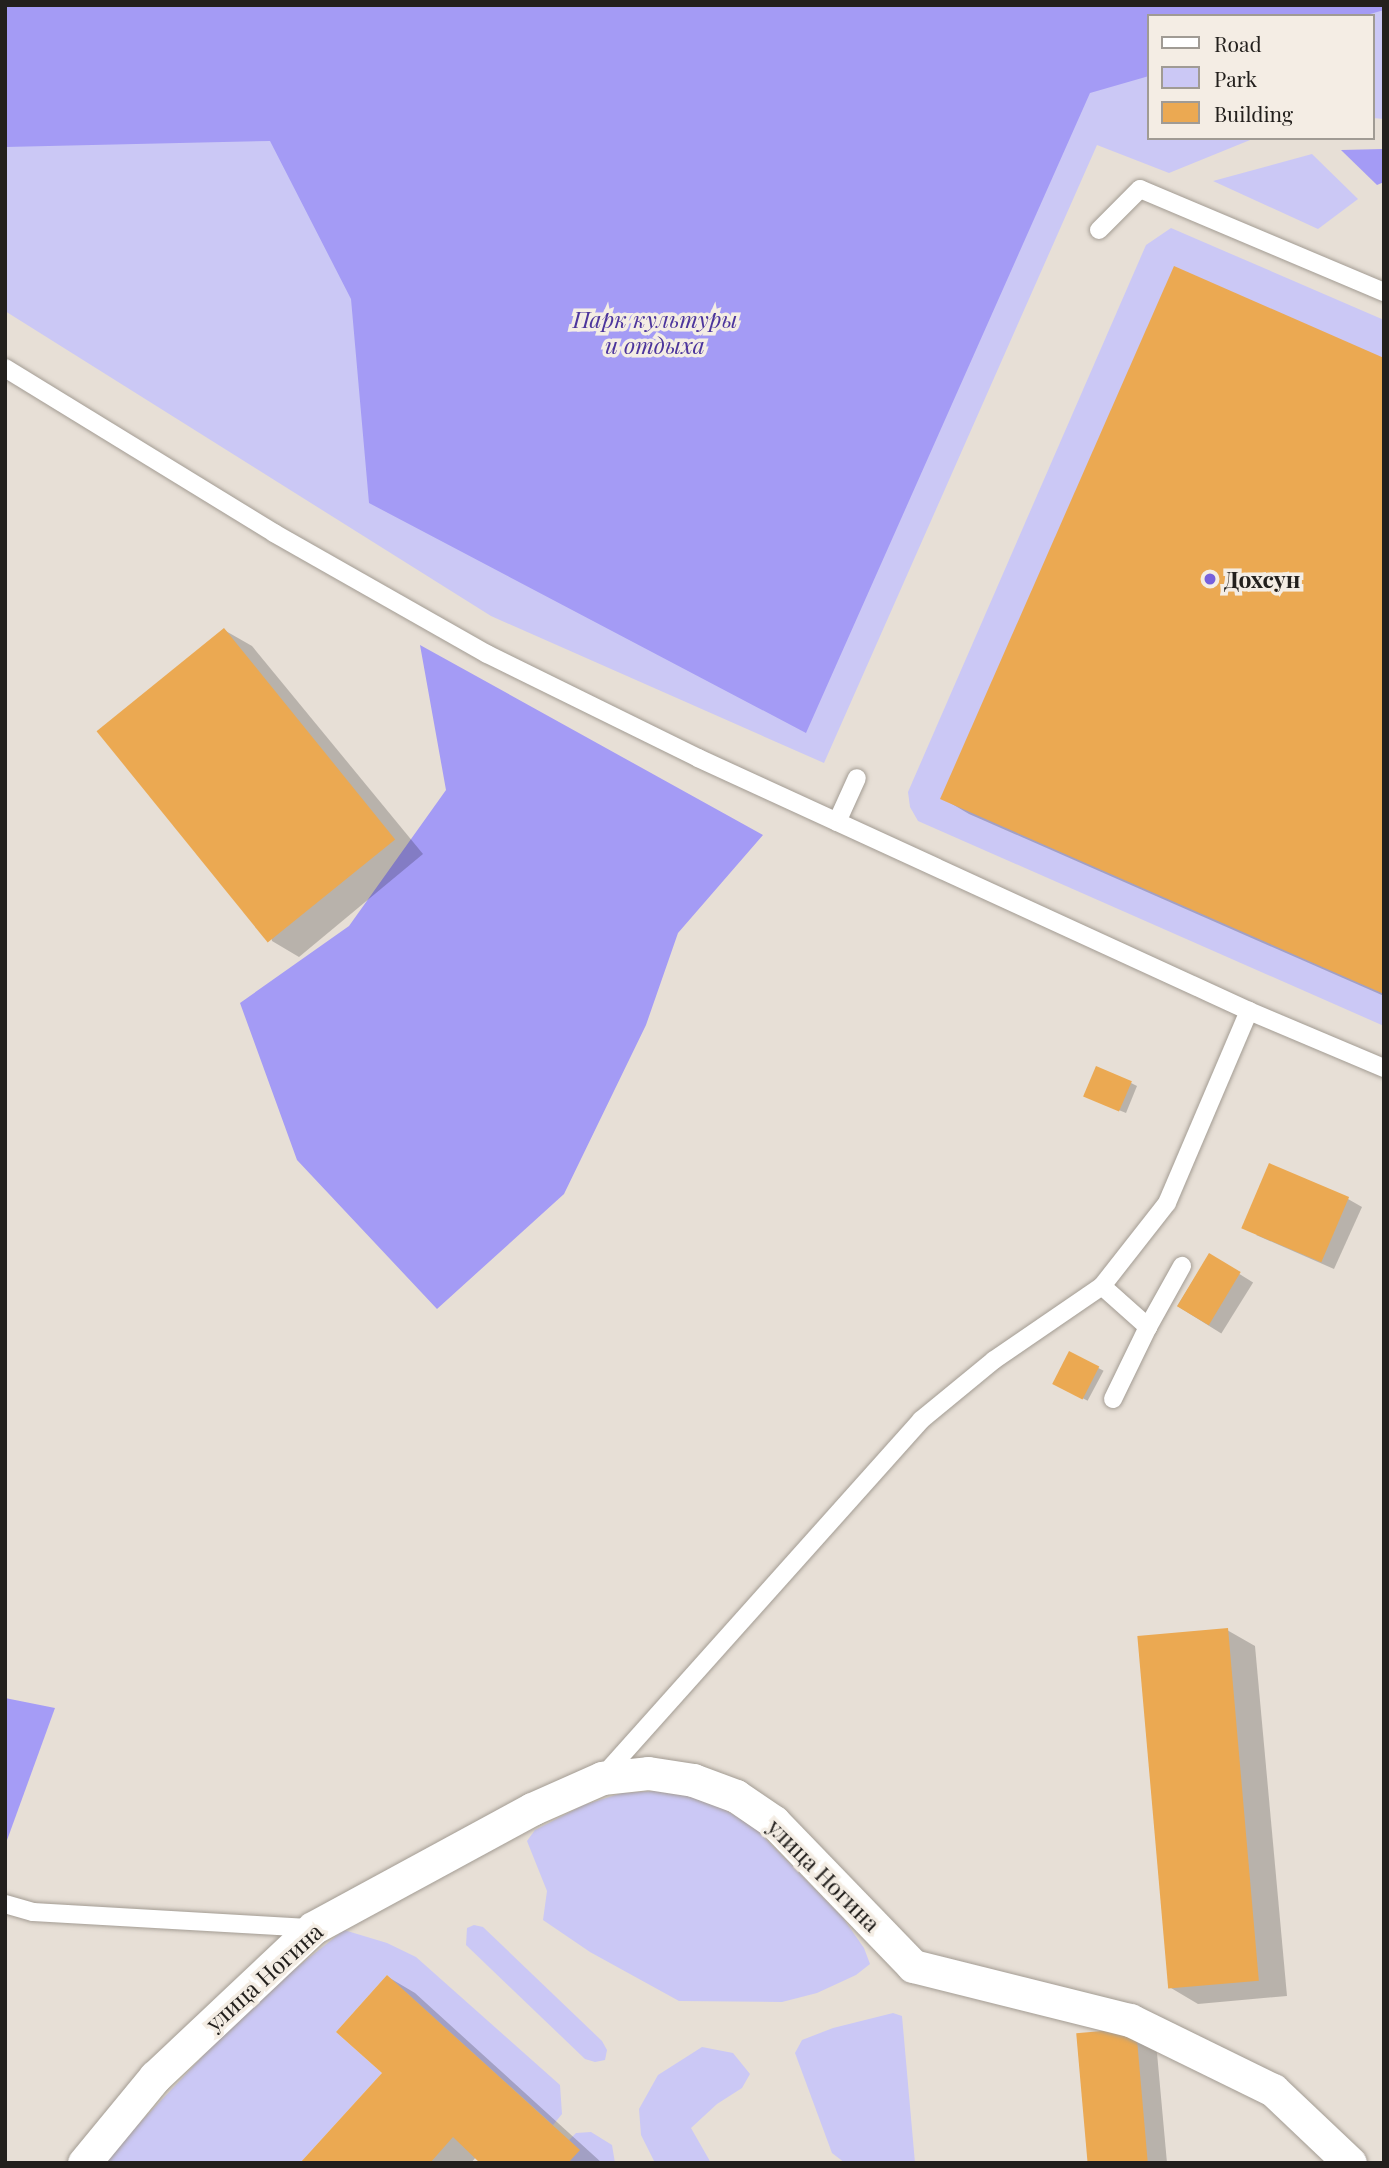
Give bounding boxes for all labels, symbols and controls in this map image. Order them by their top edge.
legend [1148,14,1375,140]
text: Road [1214,29,1262,57]
text: Park [1214,64,1257,92]
text: Building [1214,99,1293,127]
park label: Парк культуры и отдыха [573,305,737,359]
place label: Дохсун [1224,565,1300,593]
marker: Дохсун [1202,571,1218,587]
street label: улица Ногина [762,1813,886,1937]
street label: улица Ногина [200,1917,328,2037]

